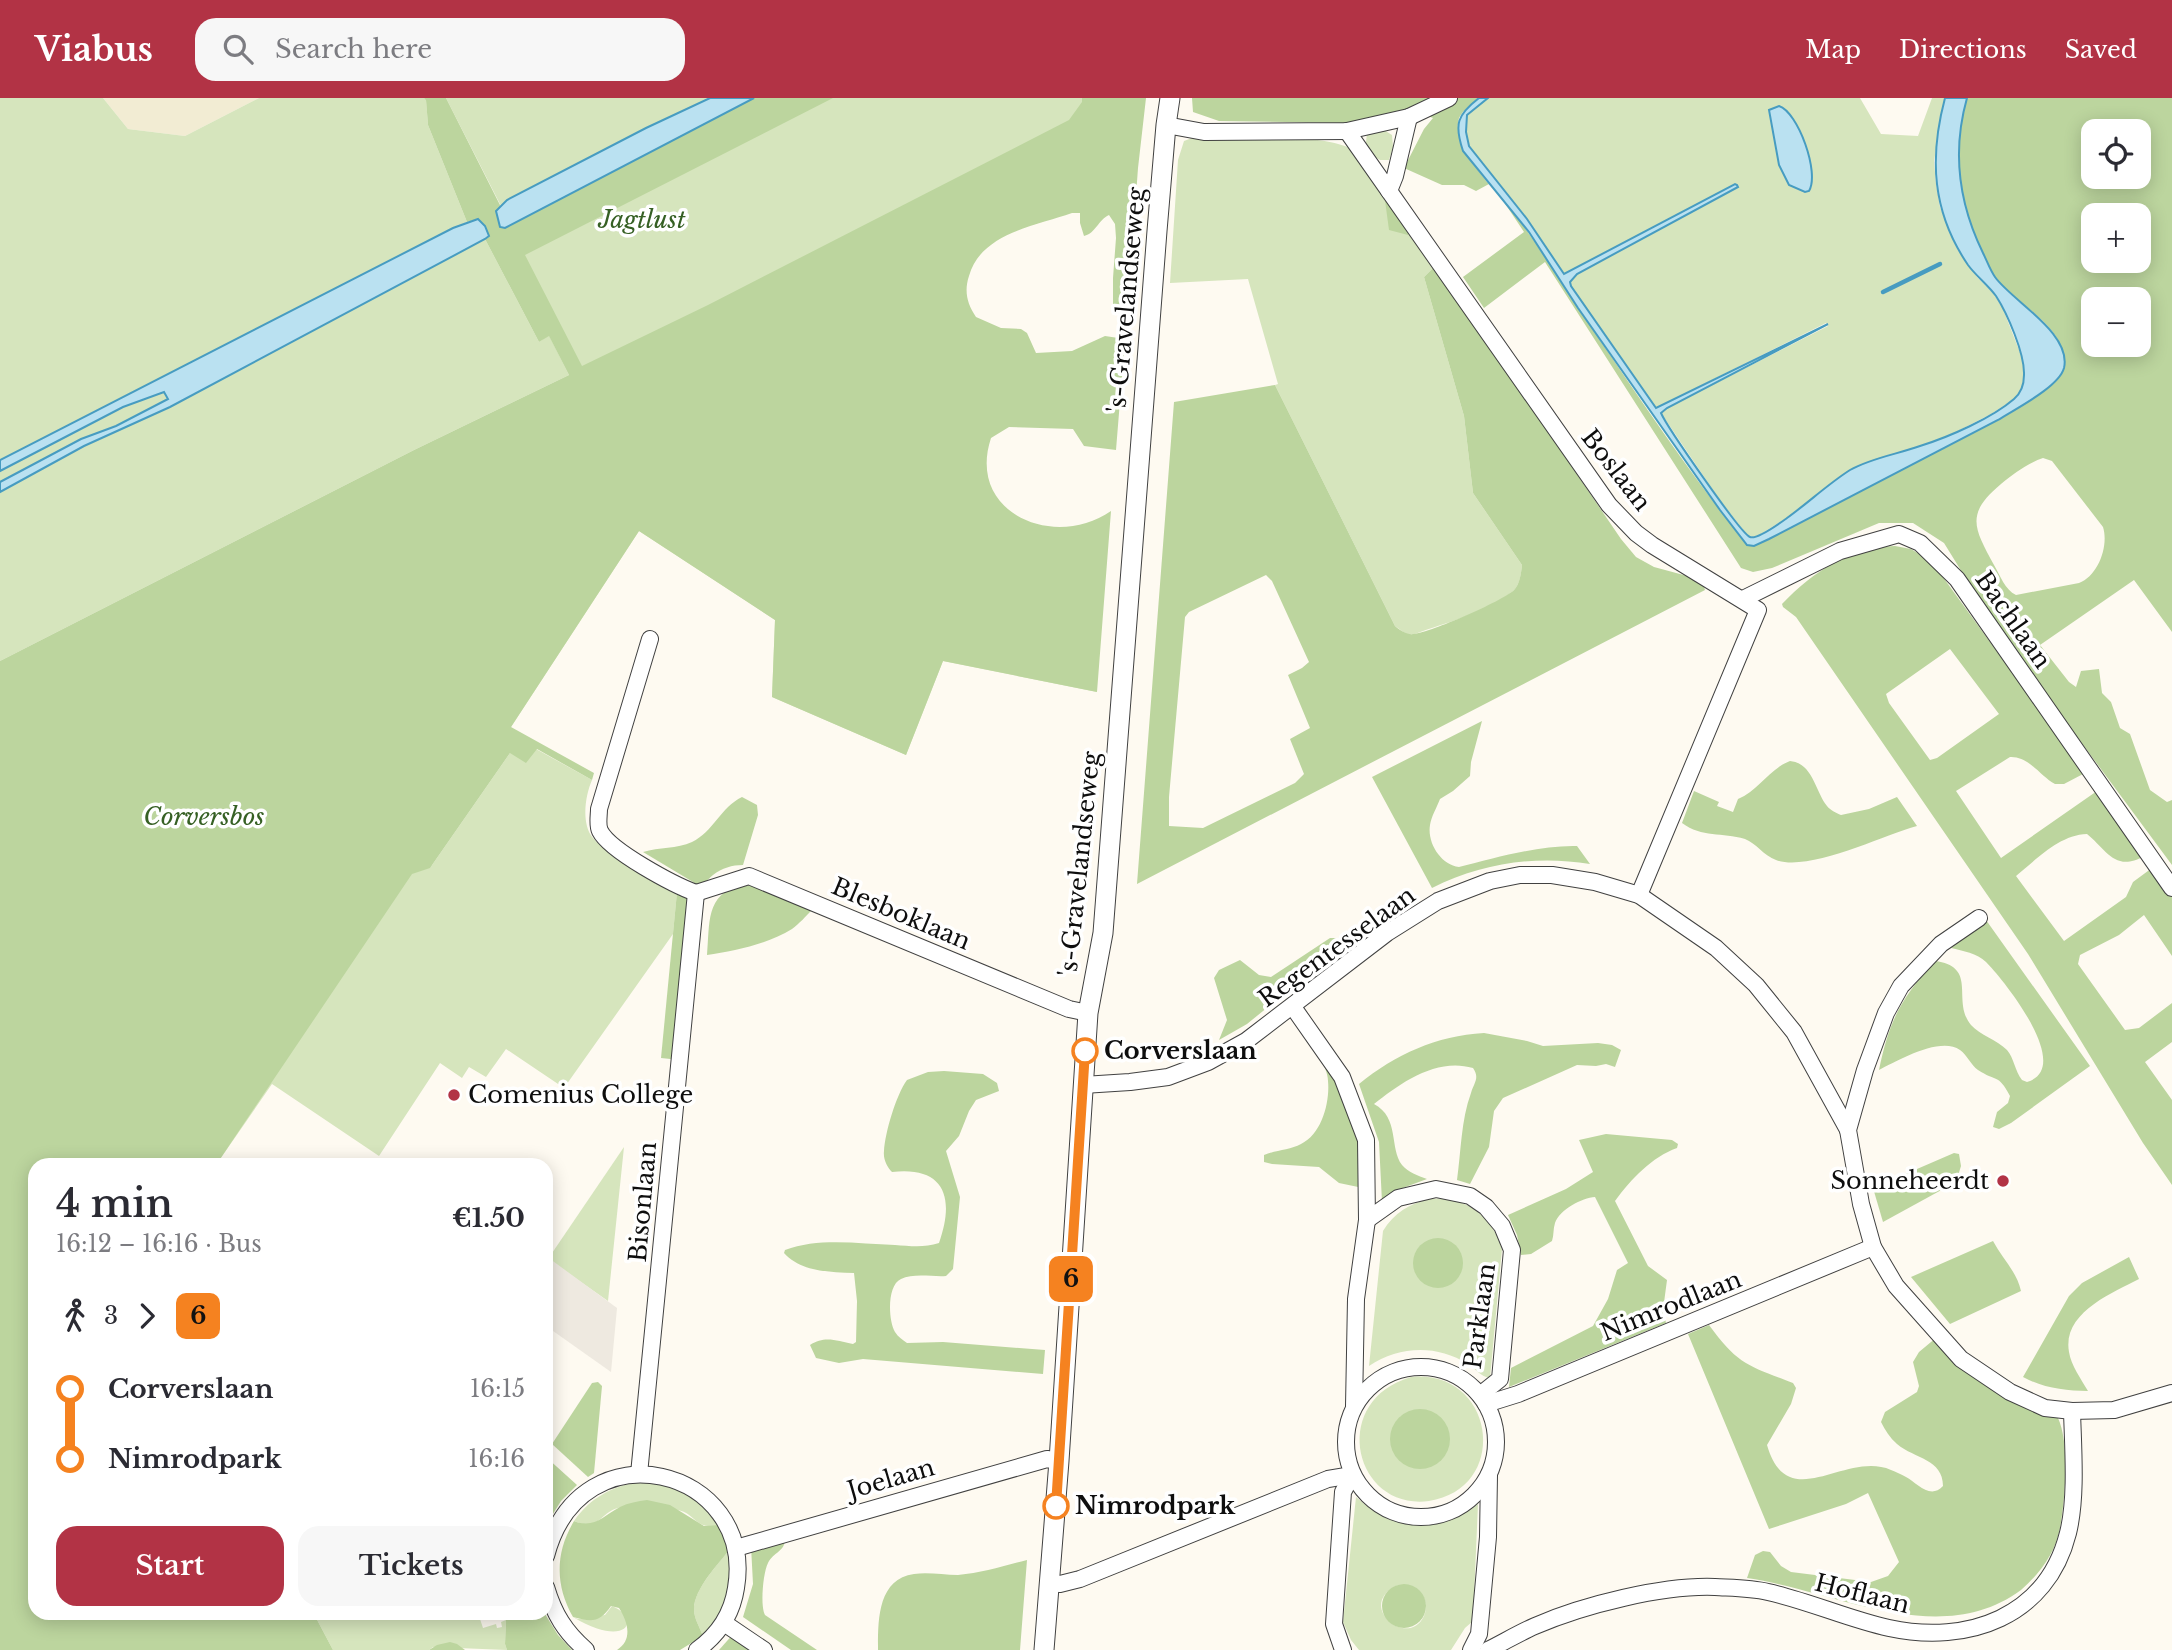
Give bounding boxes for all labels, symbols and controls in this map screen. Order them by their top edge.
search box [195,18,685,81]
text: Viabus [35,29,153,70]
icon: search [219,30,257,68]
text: Search here [275,33,432,65]
text: Map [1805,35,1861,64]
text: Directions [1899,35,2027,64]
text: Saved [2065,35,2137,64]
map controls [2081,119,2151,357]
button: locate [2081,119,2151,189]
street label: 's-Gravelandseweg [1102,185,1151,414]
button: + [2081,203,2151,273]
park label: Jagtlust [597,205,686,234]
button: − [2081,287,2151,357]
street label: Boslaan [1575,423,1657,516]
street label: Bachlaan [1969,566,2057,674]
street label: 's-Gravelandseweg [1053,749,1106,978]
park label: Corversbos [144,802,264,831]
street label: Blesboklaan [827,871,975,956]
street label: Regentesselaan [1253,880,1421,1013]
place label: Corverslaan [1104,1036,1257,1065]
marker: Corverslaan [1072,1038,1098,1064]
place label: Comenius College [468,1080,693,1109]
marker: Comenius College [446,1087,462,1103]
street label: Bisonlaan [623,1141,662,1263]
place label: Sonneheerdt [1831,1166,1989,1195]
marker: Sonneheerdt [1995,1173,2011,1189]
text: 4 min [56,1180,173,1227]
text: €1.50 [452,1202,525,1234]
text: 16:12 – 16:16 · Bus [56,1230,262,1258]
line badge: 6 [1048,1256,1094,1302]
street label: Parklaan [1458,1261,1501,1371]
text: 6 [1063,1264,1079,1293]
street label: Nimrodlaan [1596,1264,1745,1347]
icon: walk [56,1297,94,1335]
icon: forward [128,1297,166,1335]
text: 6 [190,1301,206,1330]
text: 3 [104,1302,118,1330]
text: Corverslaan [108,1373,273,1405]
text: 16:15 [470,1375,525,1403]
text: Nimrodpark [108,1443,282,1475]
text: 16:16 [468,1445,525,1473]
street label: Joelaan [841,1452,938,1506]
place label: Nimrodpark [1075,1491,1236,1520]
marker: Nimrodpark [1043,1493,1069,1519]
button: Start [56,1526,284,1606]
button: Tickets [298,1526,525,1606]
street label: Hoflaan [1812,1568,1913,1619]

